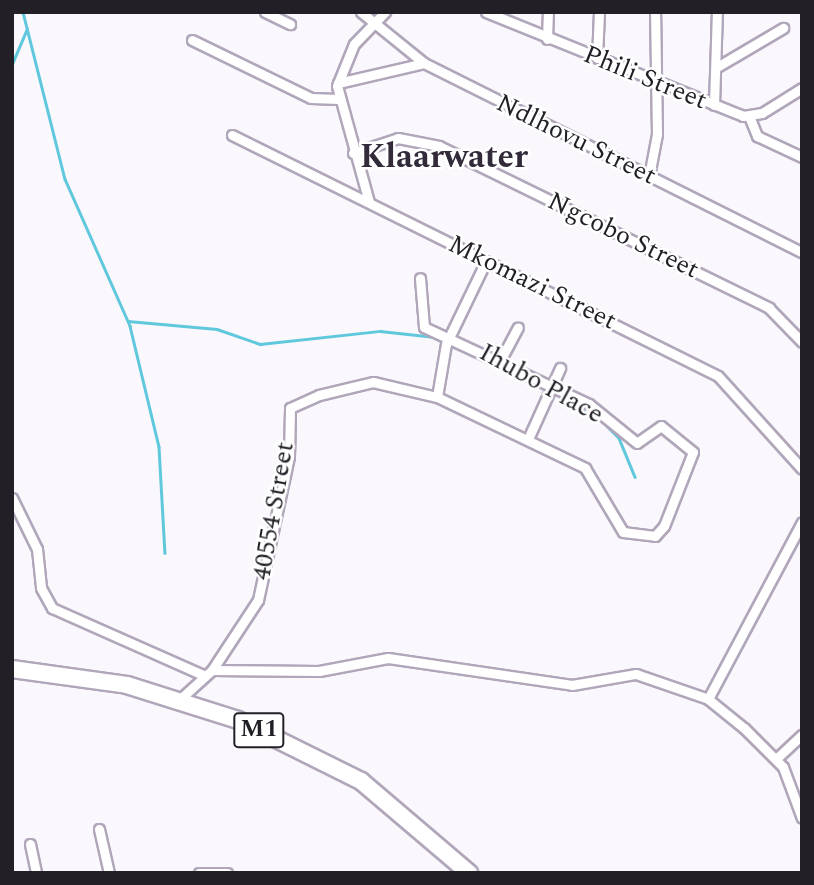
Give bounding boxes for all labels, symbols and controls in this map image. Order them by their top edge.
street label: Phili Street [579,39,711,117]
street label: Ndlhovu Street [491,88,661,192]
district label: Klaarwater [360,138,528,178]
street label: Ngcobo Street [542,186,704,286]
street label: Mkomazi Street [443,229,621,337]
street label: Ihubo Place [473,337,609,431]
street label: 40554 Street [247,439,301,583]
road number: M1 [233,710,285,750]

